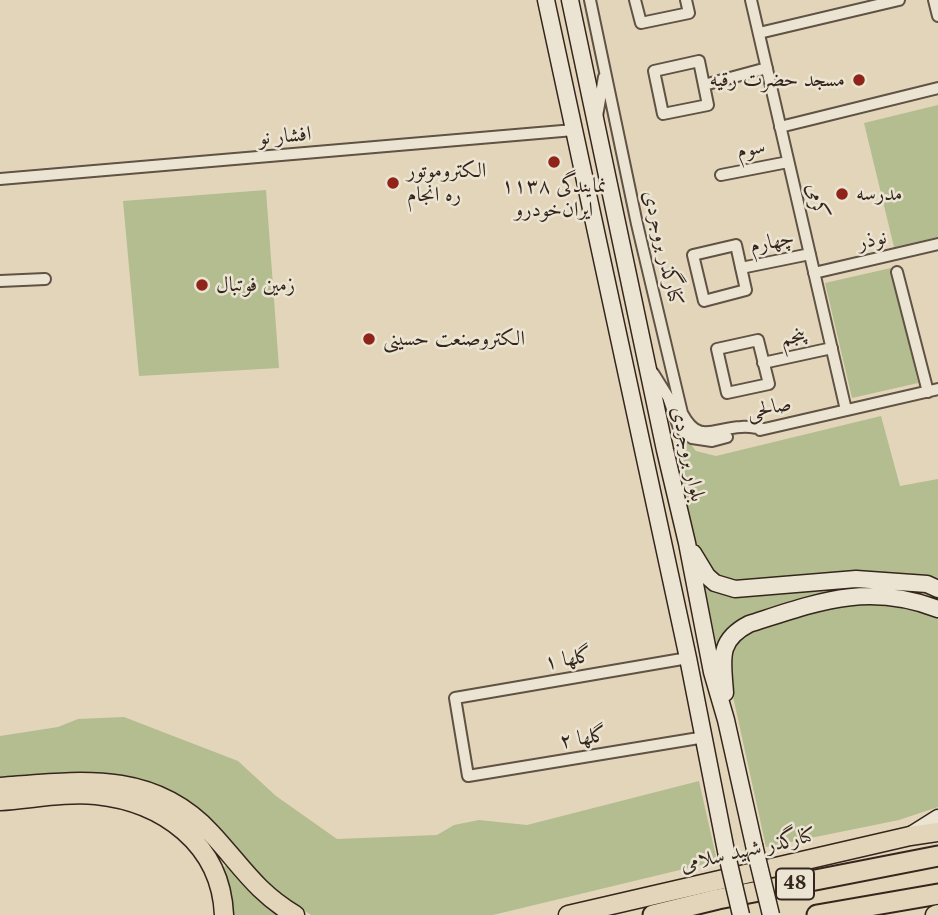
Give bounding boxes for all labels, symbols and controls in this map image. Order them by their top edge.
place label: مسجد حضرت رقیه [709,67,845,93]
marker: مسجد حضرت رقیه [851,72,867,88]
street label: افشار نو [258,121,312,151]
street label: سوم [735,134,767,164]
marker: نمایندگی ۱۱۳۸ ایران‌خودرو [546,154,562,170]
place label: الکتروموتور ره انجام [407,158,486,208]
place label: نمایندگی ۱۱۳۸ ایران‌خودرو [502,173,606,223]
marker: الکتروموتور ره انجام [385,175,401,191]
street label: کرمی [801,181,833,221]
place label: مدرسه [856,181,902,207]
marker: مدرسه [834,186,850,202]
street label: کنارگذر بروجردی [637,188,689,308]
street label: نوذر [855,224,889,256]
street label: چهارم [748,225,796,259]
place label: زمین فوتبال [216,272,295,298]
marker: زمین فوتبال [194,277,210,293]
street label: پنجم [778,322,808,352]
place label: الکتروصنعت حسینی [383,326,525,352]
marker: الکتروصنعت حسینی [361,331,377,347]
street label: صالحی [744,391,794,425]
street label: بلوار بروجردی [666,404,710,504]
street label: گلها ۱ [543,642,593,676]
street label: گلها ۲ [558,722,608,754]
street label: کنارگذر شهید سلامی [678,822,818,878]
road number: 48 [776,869,814,900]

